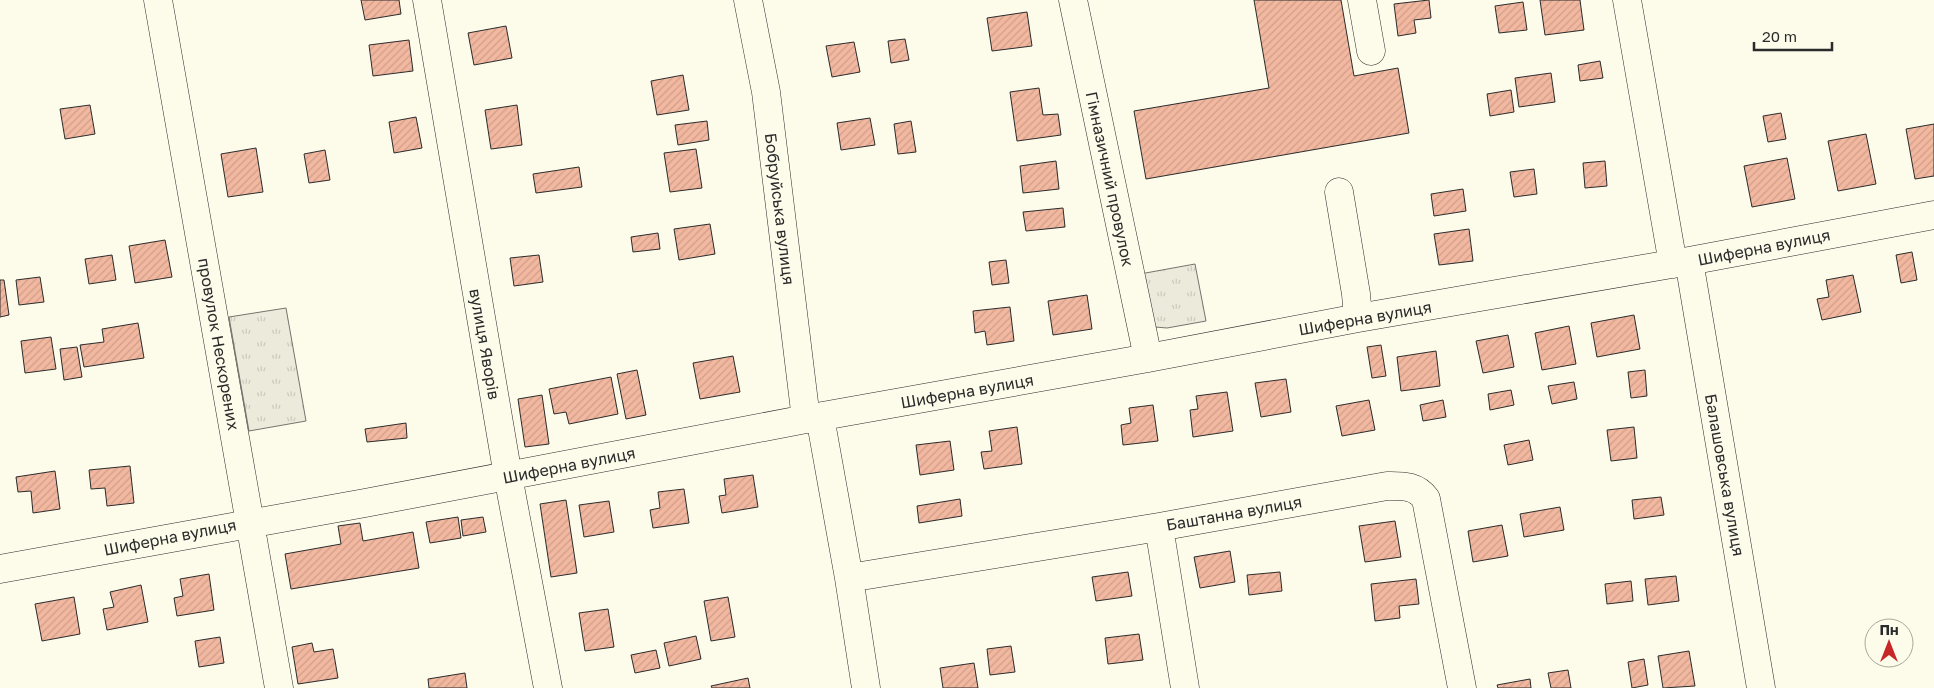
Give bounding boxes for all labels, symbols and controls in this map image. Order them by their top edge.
scale bar [1754,20,1832,52]
text: 20 m [1762,27,1797,45]
street label: Гімназичний провулок [1082,90,1138,268]
street label: Бобруйська вулиця [761,132,799,286]
street label: Шиферна вулиця [1696,224,1832,270]
street label: провулок Нескорених [194,256,244,432]
street label: вулиця Яворів [465,287,505,401]
street label: Шиферна вулиця [1297,296,1433,340]
street label: Шиферна вулиця [899,369,1035,413]
street label: Балашовська вулиця [1701,392,1749,558]
street label: Шиферна вулиця [501,442,637,488]
street label: Баштанна вулиця [1165,491,1303,535]
street label: Шиферна вулиця [102,514,238,560]
north arrow [1864,618,1914,668]
text: Пн [1879,621,1899,638]

